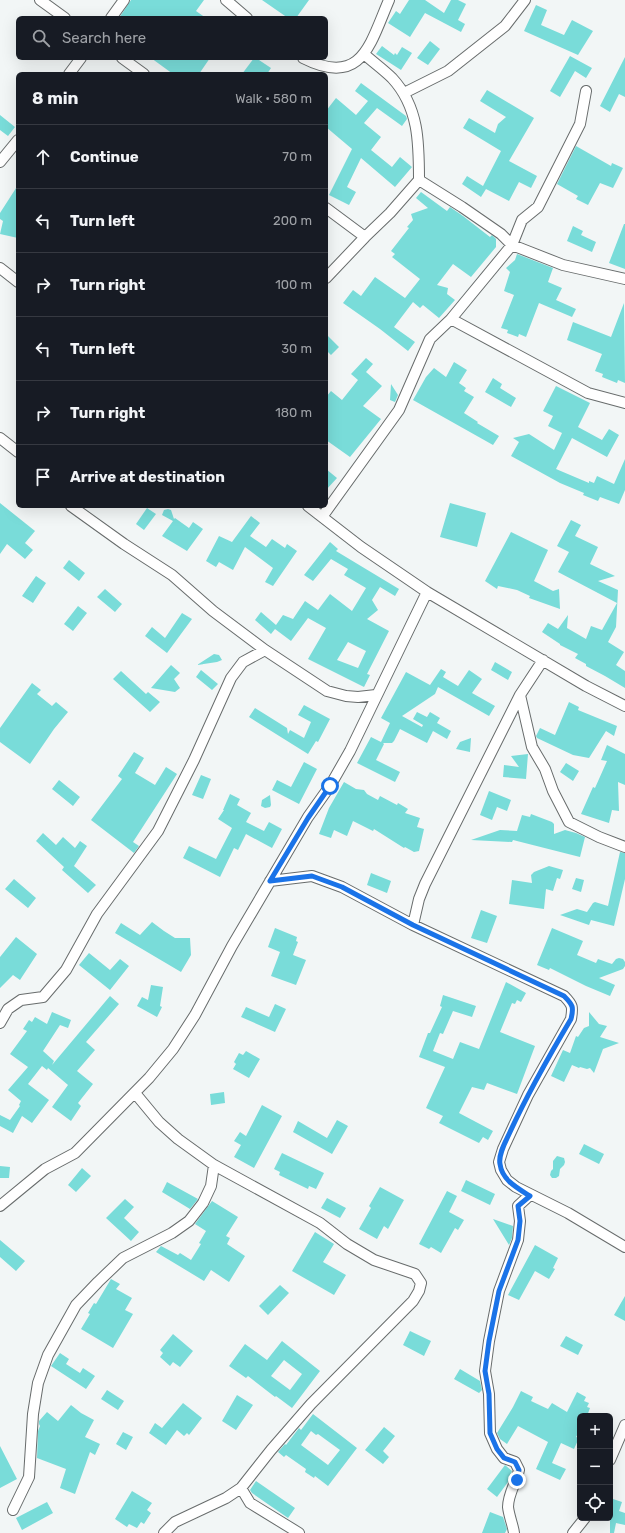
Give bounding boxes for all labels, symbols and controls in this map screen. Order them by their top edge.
search box [16,16,328,60]
icon: search [30,27,52,49]
text: Search here [62,29,146,47]
text: 8 min [32,88,79,108]
text: Walk · 580 m [235,91,312,106]
icon: ahead [32,146,54,168]
text: Continue [70,148,139,166]
text: 70 m [282,149,312,164]
icon: left [32,210,54,232]
text: Turn left [70,212,135,230]
text: 200 m [273,213,312,228]
icon: right [32,274,54,296]
text: Turn right [70,276,145,294]
text: 100 m [275,277,312,292]
icon: left [32,338,54,360]
text: Turn left [70,340,135,358]
text: 30 m [281,341,312,356]
icon: right [32,402,54,424]
text: Turn right [70,404,145,422]
text: 180 m [275,405,312,420]
icon: arrive [32,466,54,488]
text: Arrive at destination [70,468,225,486]
route start [321,777,339,795]
map controls [577,1413,613,1521]
button: + [577,1413,613,1449]
button: − [577,1449,613,1485]
route end [508,1471,526,1489]
button: locate [577,1485,613,1521]

